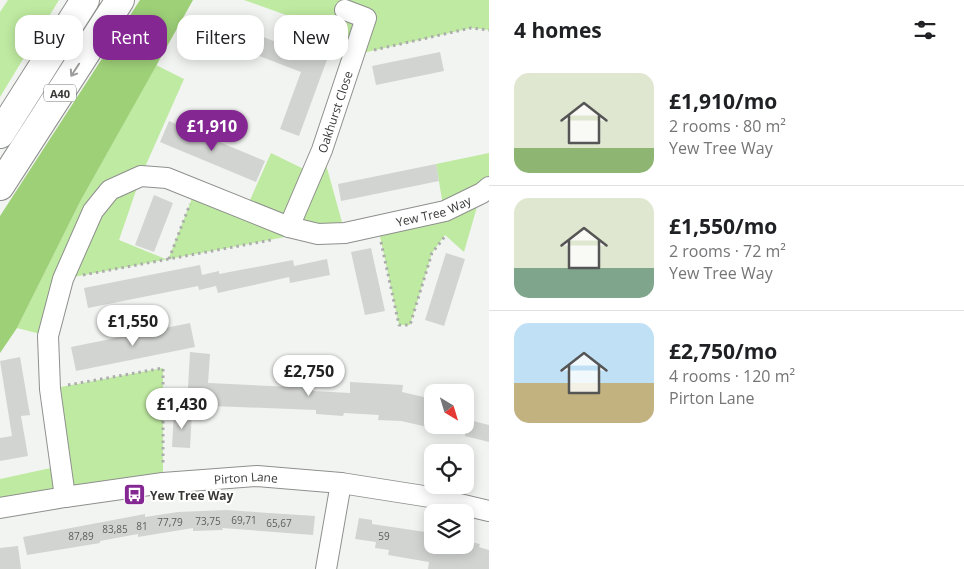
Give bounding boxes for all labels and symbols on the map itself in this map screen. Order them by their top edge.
one-way arrow [70,63,80,77]
street label: Oakhurst Close [313,68,356,155]
road number: A40 [44,85,76,102]
pin: £1,910 [171,110,253,152]
street label: Yew Tree Way [394,191,475,230]
pin: £1,550 [92,304,174,347]
pin: £2,750 [268,354,350,397]
north arrow [424,384,474,434]
pin: £1,430 [141,388,223,430]
street label: Pirton Lane [213,468,279,488]
bus stop icon: Yew Tree Way [122,483,146,507]
place label: Yew Tree Way [150,487,234,504]
house number: 69,71 [231,513,257,527]
house number: 73,75 [195,514,221,528]
house number: 77,79 [157,515,183,529]
house number: 65,67 [266,516,292,530]
house number: 81 [136,519,148,533]
house number: 83,85 [102,522,128,536]
house number: 87,89 [68,529,94,543]
house number: 59 [378,529,390,543]

